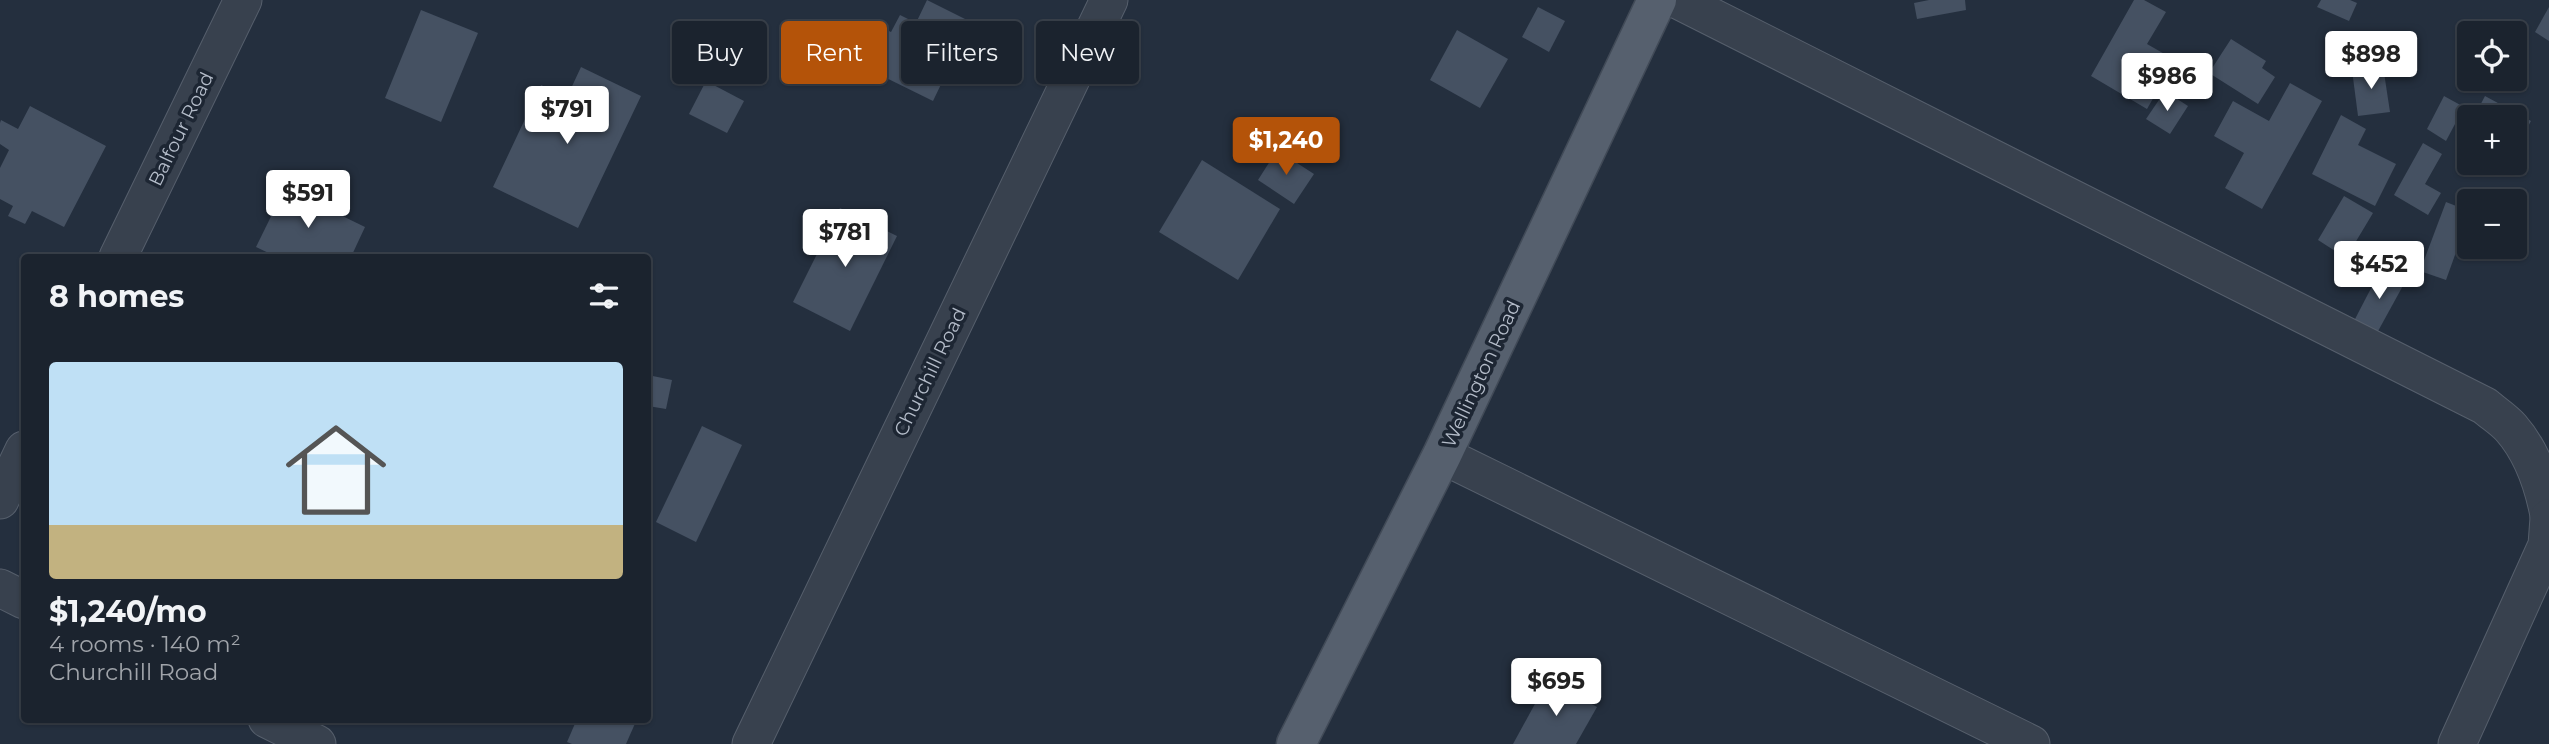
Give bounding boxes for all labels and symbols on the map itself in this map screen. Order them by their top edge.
pin: $898 [2330,32,2412,91]
pin: $986 [2126,54,2208,113]
street label: Balfour Road [144,68,218,190]
pin: $791 [526,86,608,146]
pin: $1,240 [1229,118,1343,177]
pin: $591 [267,170,349,230]
pin: $781 [804,210,886,269]
pin: $452 [2338,242,2420,301]
street label: Wellington Road [1437,297,1525,451]
street label: Churchill Road [889,304,971,440]
pin: $695 [1515,658,1597,718]

